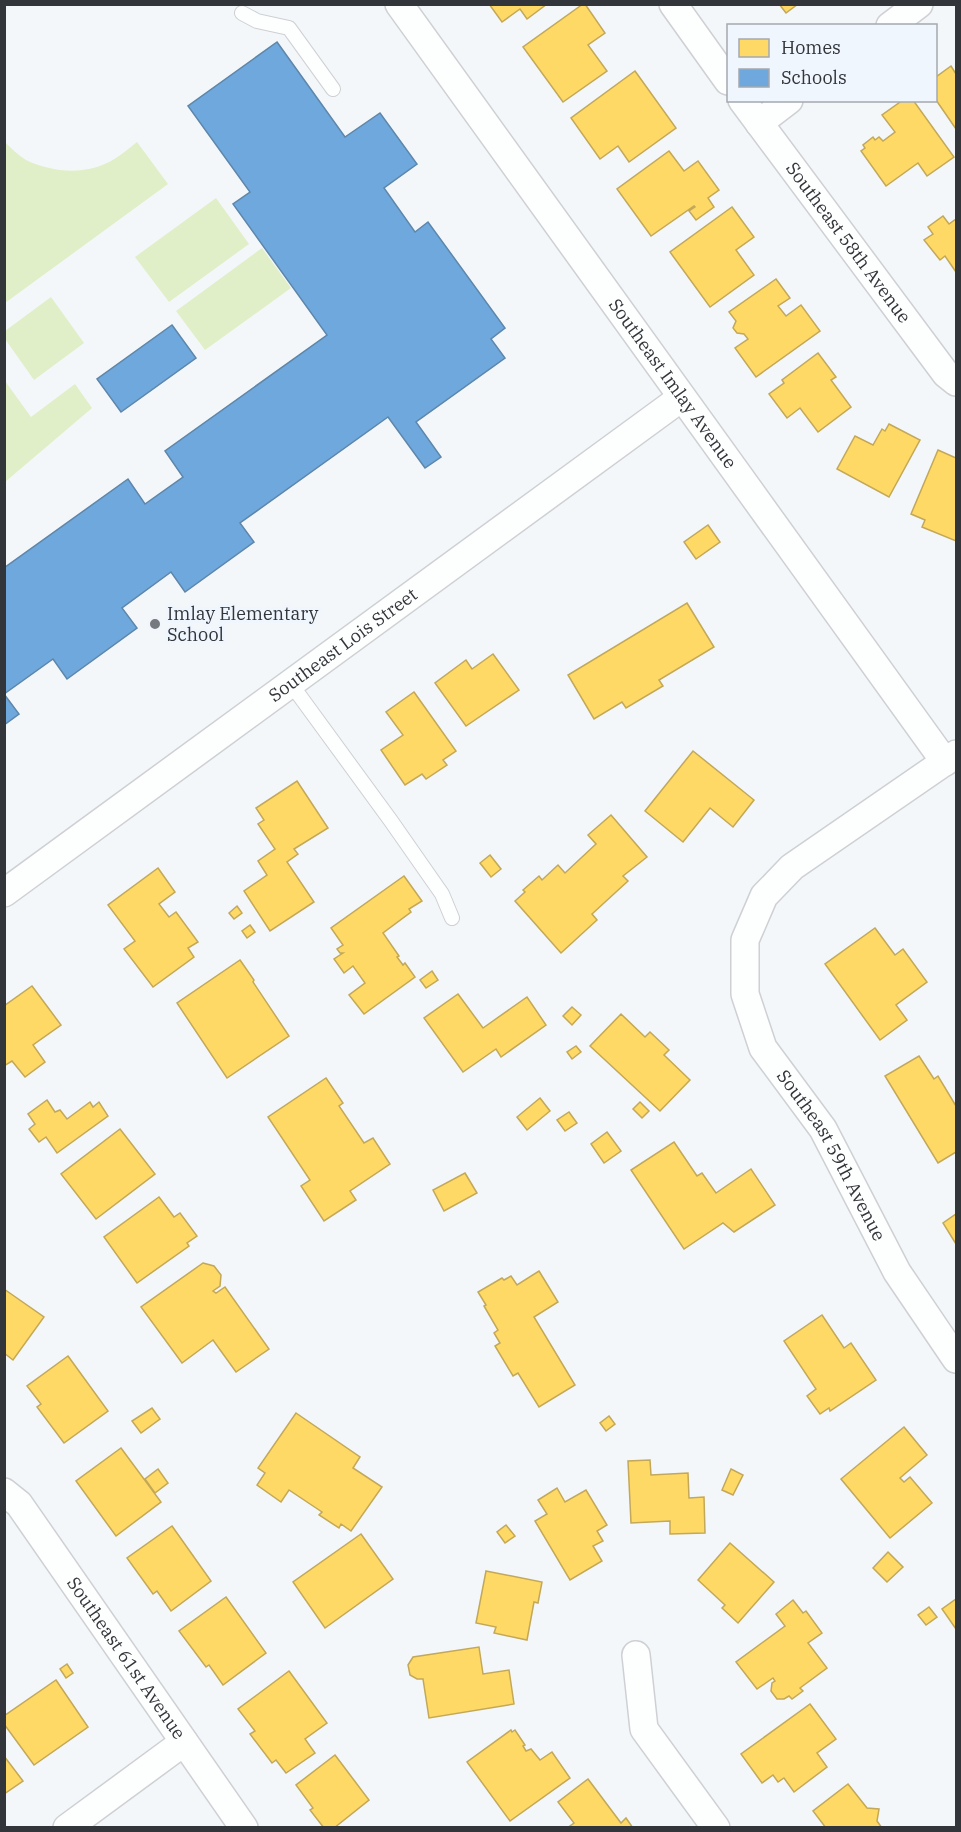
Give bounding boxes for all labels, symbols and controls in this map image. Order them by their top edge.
legend [727,24,937,102]
text: Homes [781,36,841,59]
text: Schools [781,66,847,89]
street label: Southeast 58th Avenue [781,157,916,328]
street label: Southeast Imlay Avenue [604,294,742,473]
street label: Southeast Lois Street [264,583,422,707]
place label: Imlay Elementary School [167,602,319,646]
marker: Imlay Elementary School [148,617,162,631]
street label: Southeast 59th Avenue [772,1065,891,1245]
street label: Southeast 61st Avenue [62,1572,191,1744]

